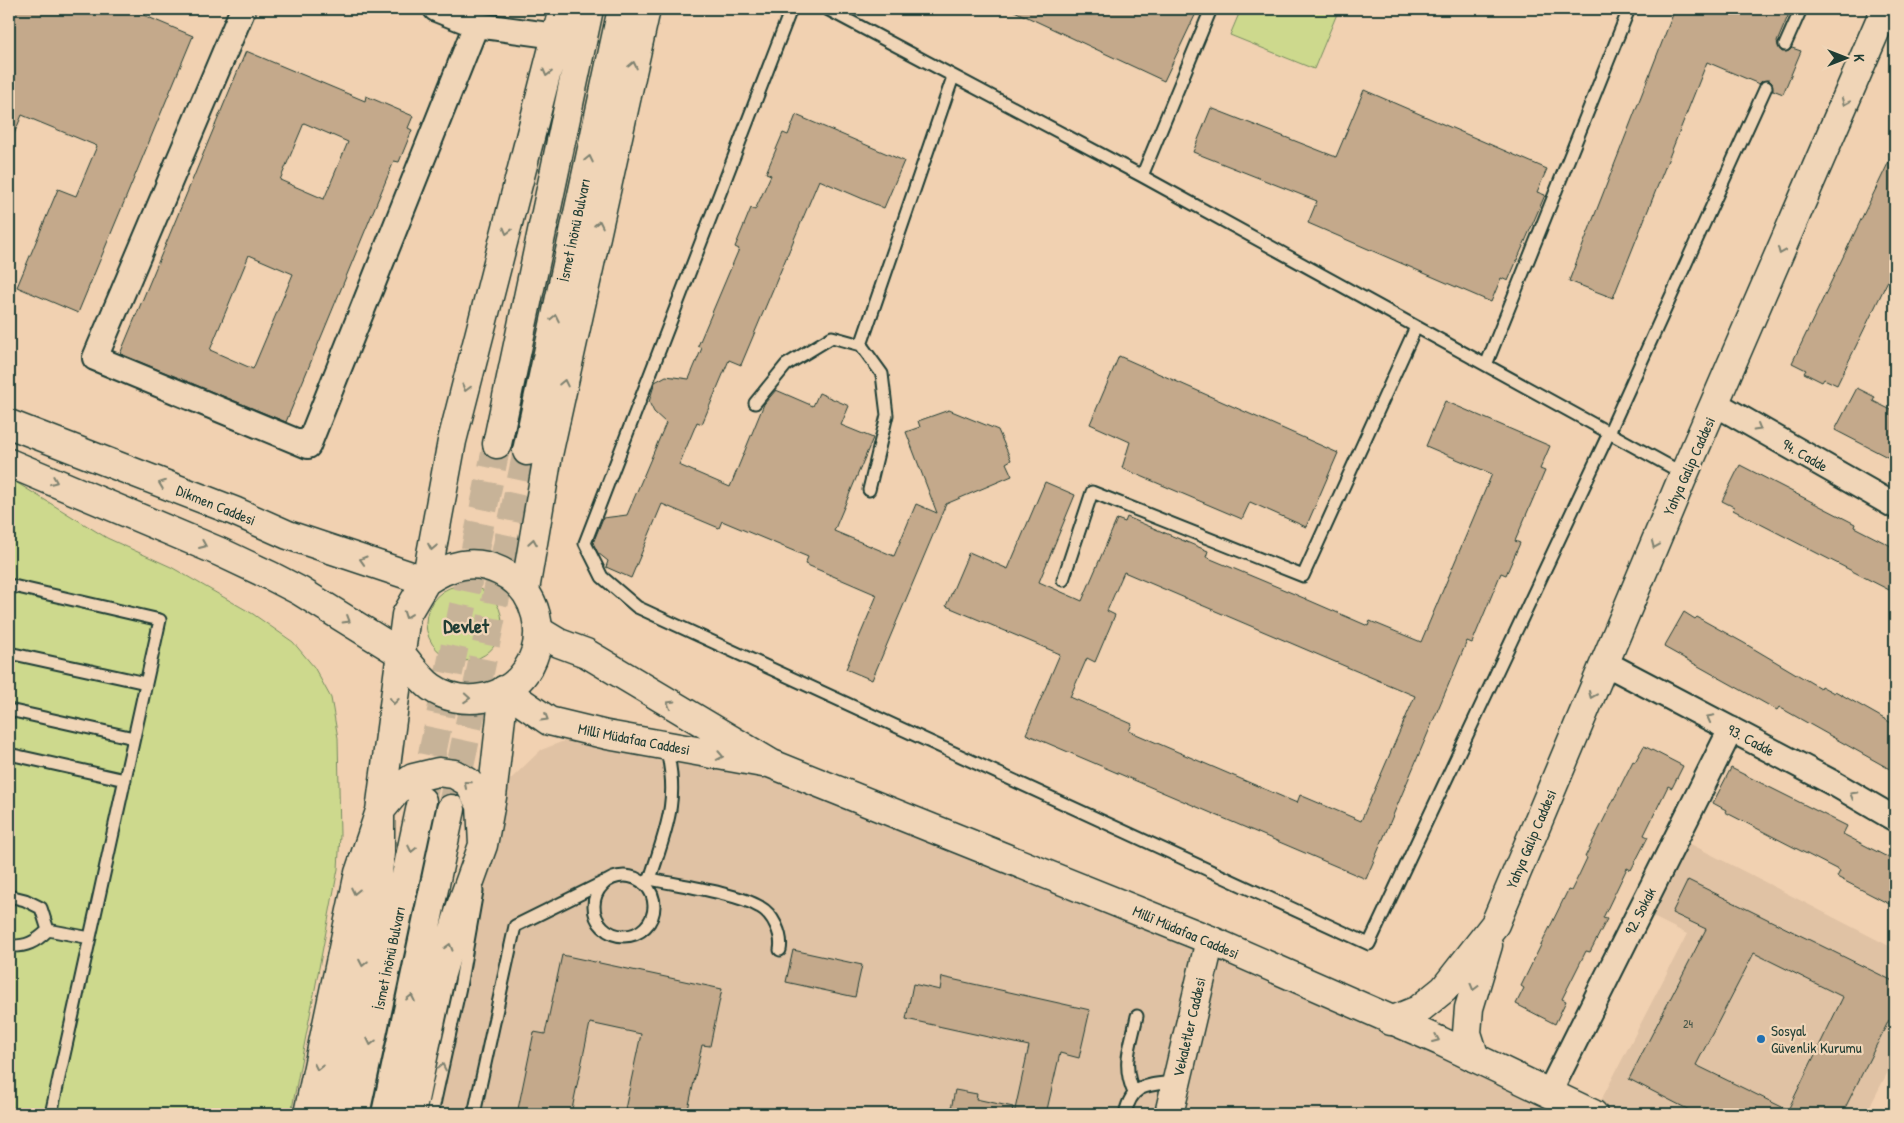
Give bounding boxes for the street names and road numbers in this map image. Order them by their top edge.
street label: İsmet İnönü Bulvarı [553,176,595,284]
street label: Yahya Galip Caddesi [1658,413,1720,519]
street label: 94. Cadde [1778,434,1832,476]
street label: Dikmen Caddesi [173,480,259,530]
street label: Millî Müdafaa Caddesi [576,718,692,760]
street label: 93. Cadde [1724,719,1778,761]
street label: Yahya Galip Caddesi [1501,786,1561,892]
street label: 92. Sokak [1619,884,1661,938]
street label: Millî Müdafaa Caddesi [1130,900,1242,964]
street label: İsmet İnönü Bulvarı [368,904,410,1012]
street label: Vekaletler Caddesi [1167,975,1211,1079]

